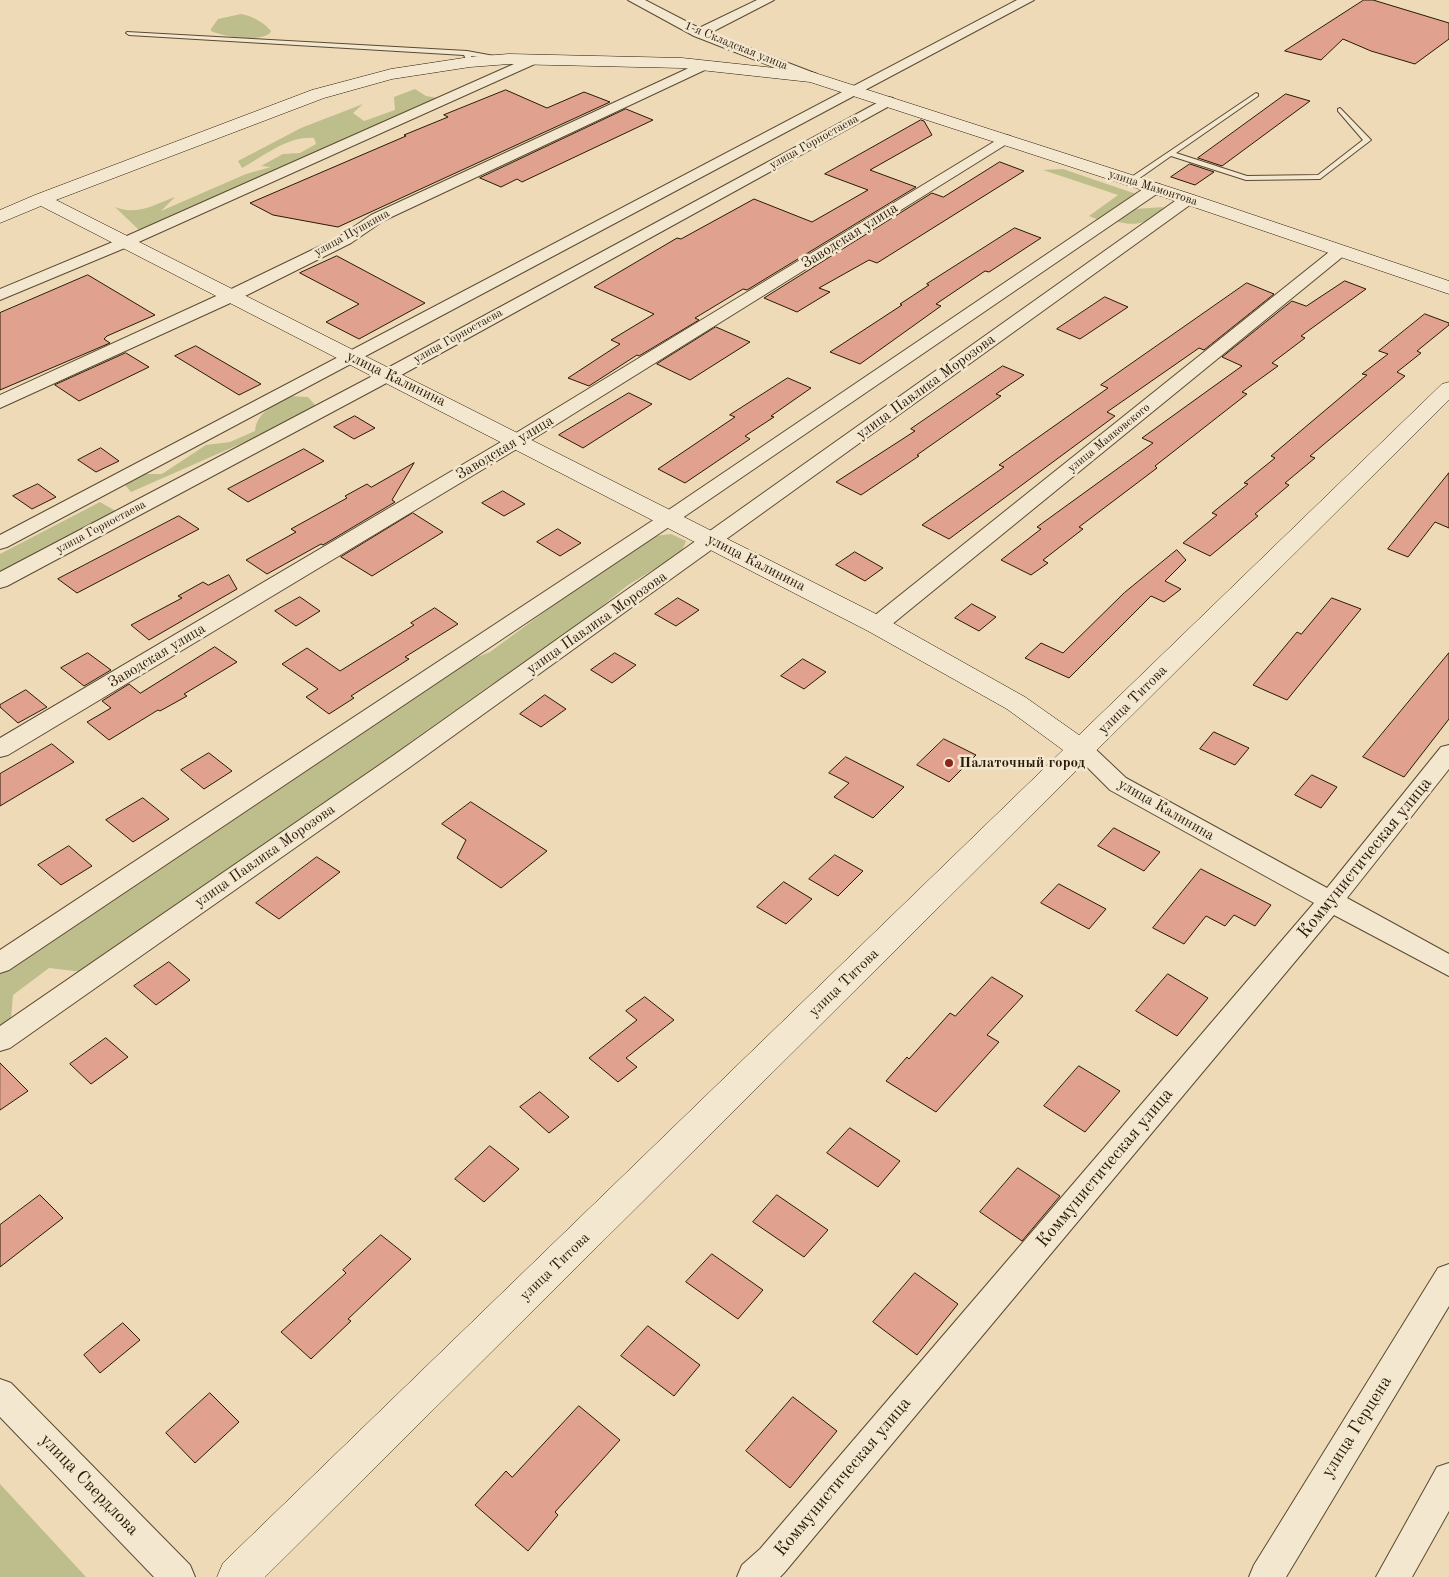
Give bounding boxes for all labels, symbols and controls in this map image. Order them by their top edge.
street label: 1-я Складская улица [682,19,790,73]
street label: улица Горностаева [767,112,861,172]
street label: улица Мамонтова [1107,167,1199,209]
street label: Заводская улица [799,199,901,273]
street label: улица Пушкина [312,206,392,260]
street label: улица Горностаева [411,306,505,366]
street label: улица Павлика Морозова [853,330,999,444]
street label: улица Калинина [343,347,449,411]
street label: улица Маяковского [1065,400,1153,476]
street label: Заводская улица [453,412,557,484]
street label: улица Горностаева [54,497,148,557]
street label: улица Калинина [704,530,808,596]
street label: улица Павлика Морозова [523,568,671,678]
street label: Заводская улица [105,620,209,692]
street label: улица Титова [1095,662,1171,738]
place label: Палаточный город [959,754,1085,772]
marker: Палаточный город [943,757,955,769]
street label: Коммунистическая улица [1293,773,1437,943]
street label: улица Калинина [1115,775,1217,845]
street label: улица Павлика Морозова [191,801,339,911]
street label: улица Титова [805,945,883,1021]
street label: Коммунистическая улица [1032,1084,1178,1252]
street label: улица Титова [516,1229,594,1305]
street label: улица Герцена [1317,1372,1397,1482]
street label: Коммунистическая улица [770,1393,916,1561]
street label: улица Свердлова [35,1430,143,1540]

